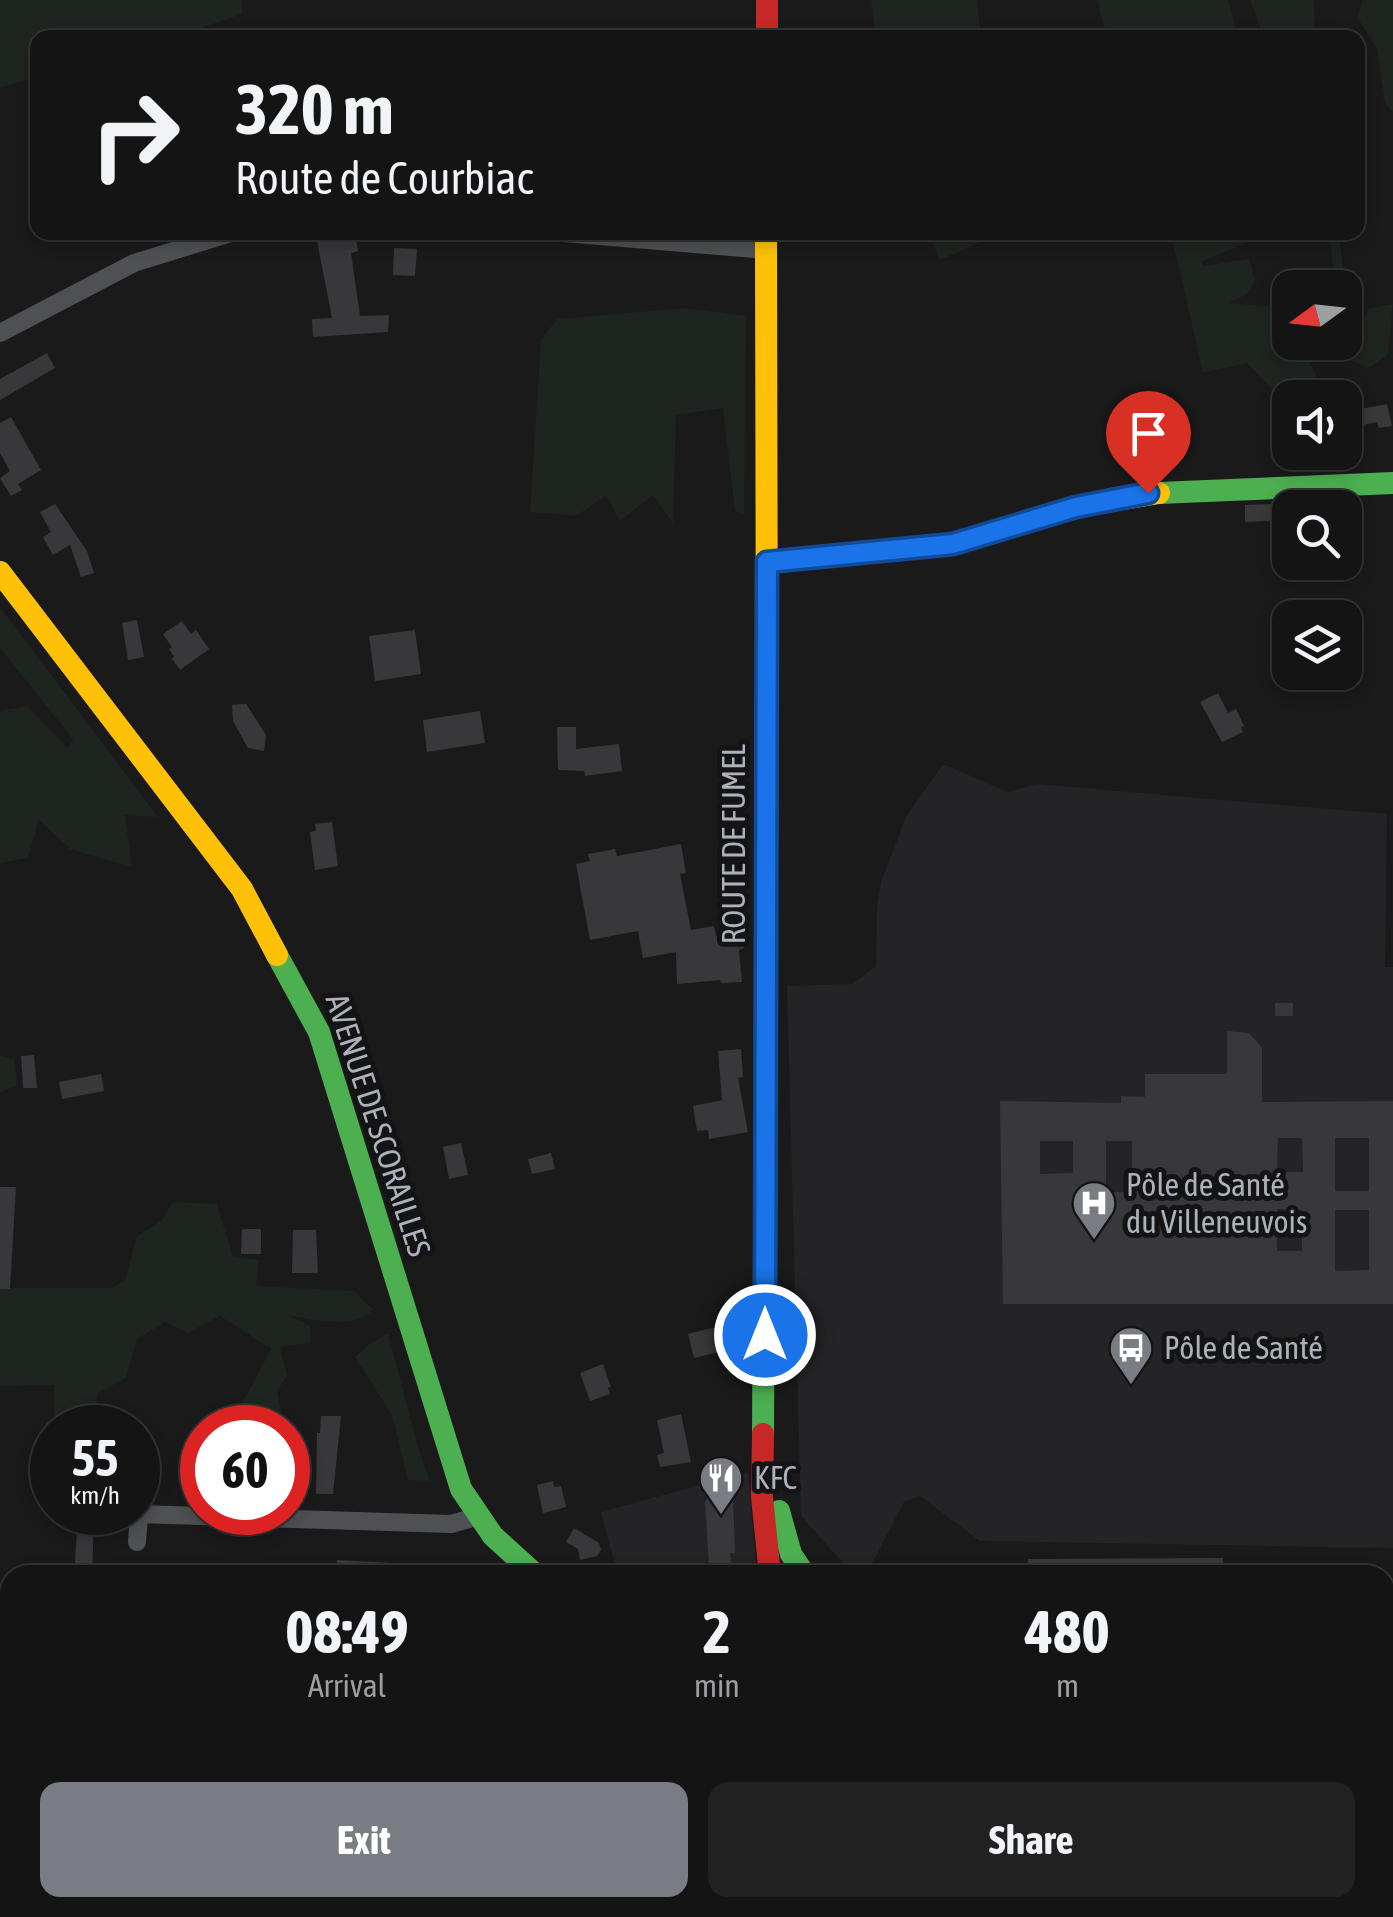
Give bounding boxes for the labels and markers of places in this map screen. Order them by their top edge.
pin [1106,391,1191,494]
place label: Pôle de Santé du Villeneuvois [1126,1166,1307,1240]
hospital icon: Pôle de Santé du Villeneuvois [1071,1180,1117,1241]
bus stop icon: Pôle de Santé [1108,1325,1154,1386]
place label: Pôle de Santé [1164,1329,1323,1366]
restaurant icon: KFC [698,1455,744,1516]
place label: KFC [754,1459,797,1496]

